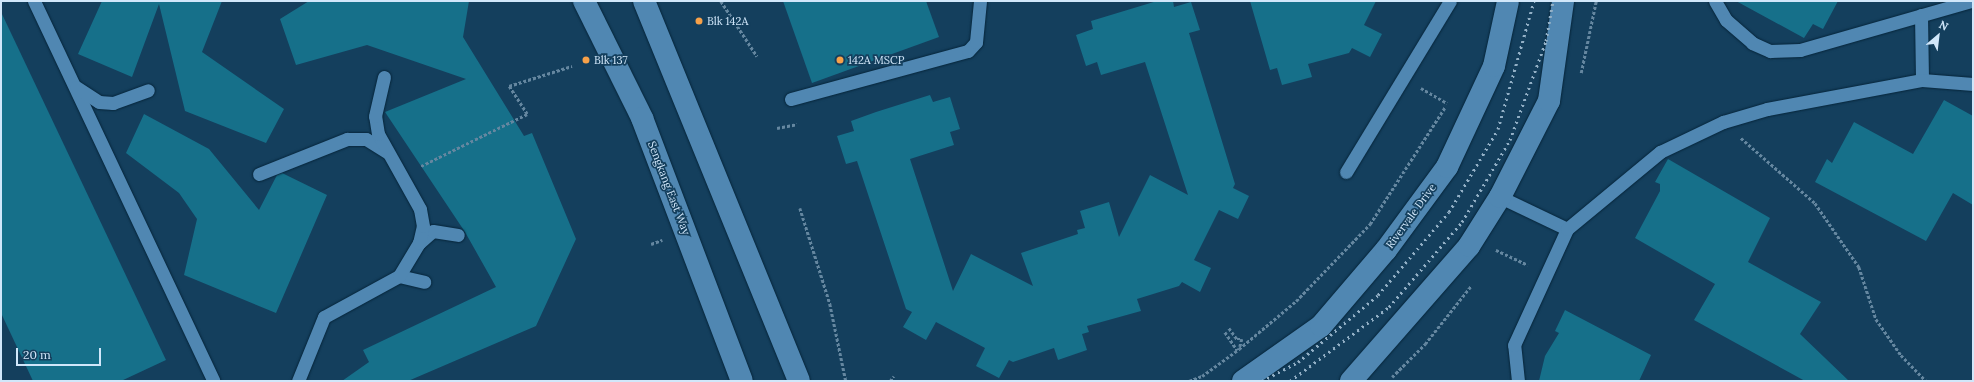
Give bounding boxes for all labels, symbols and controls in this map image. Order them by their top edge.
place label: Blk 142A [707,14,748,28]
marker: Blk 142A [694,16,704,26]
north arrow [1918,16,1958,56]
text: N [1937,17,1951,34]
place label: Blk 137 [594,53,627,67]
place label: 142A MSCP [848,53,904,67]
marker: Blk 137 [581,55,591,65]
marker: 142A MSCP [835,55,845,65]
street label: Sengkang East Way [645,139,693,237]
street label: Rivervale Drive [1383,181,1439,251]
scale bar [18,340,103,366]
text: 20 m [23,347,51,362]

